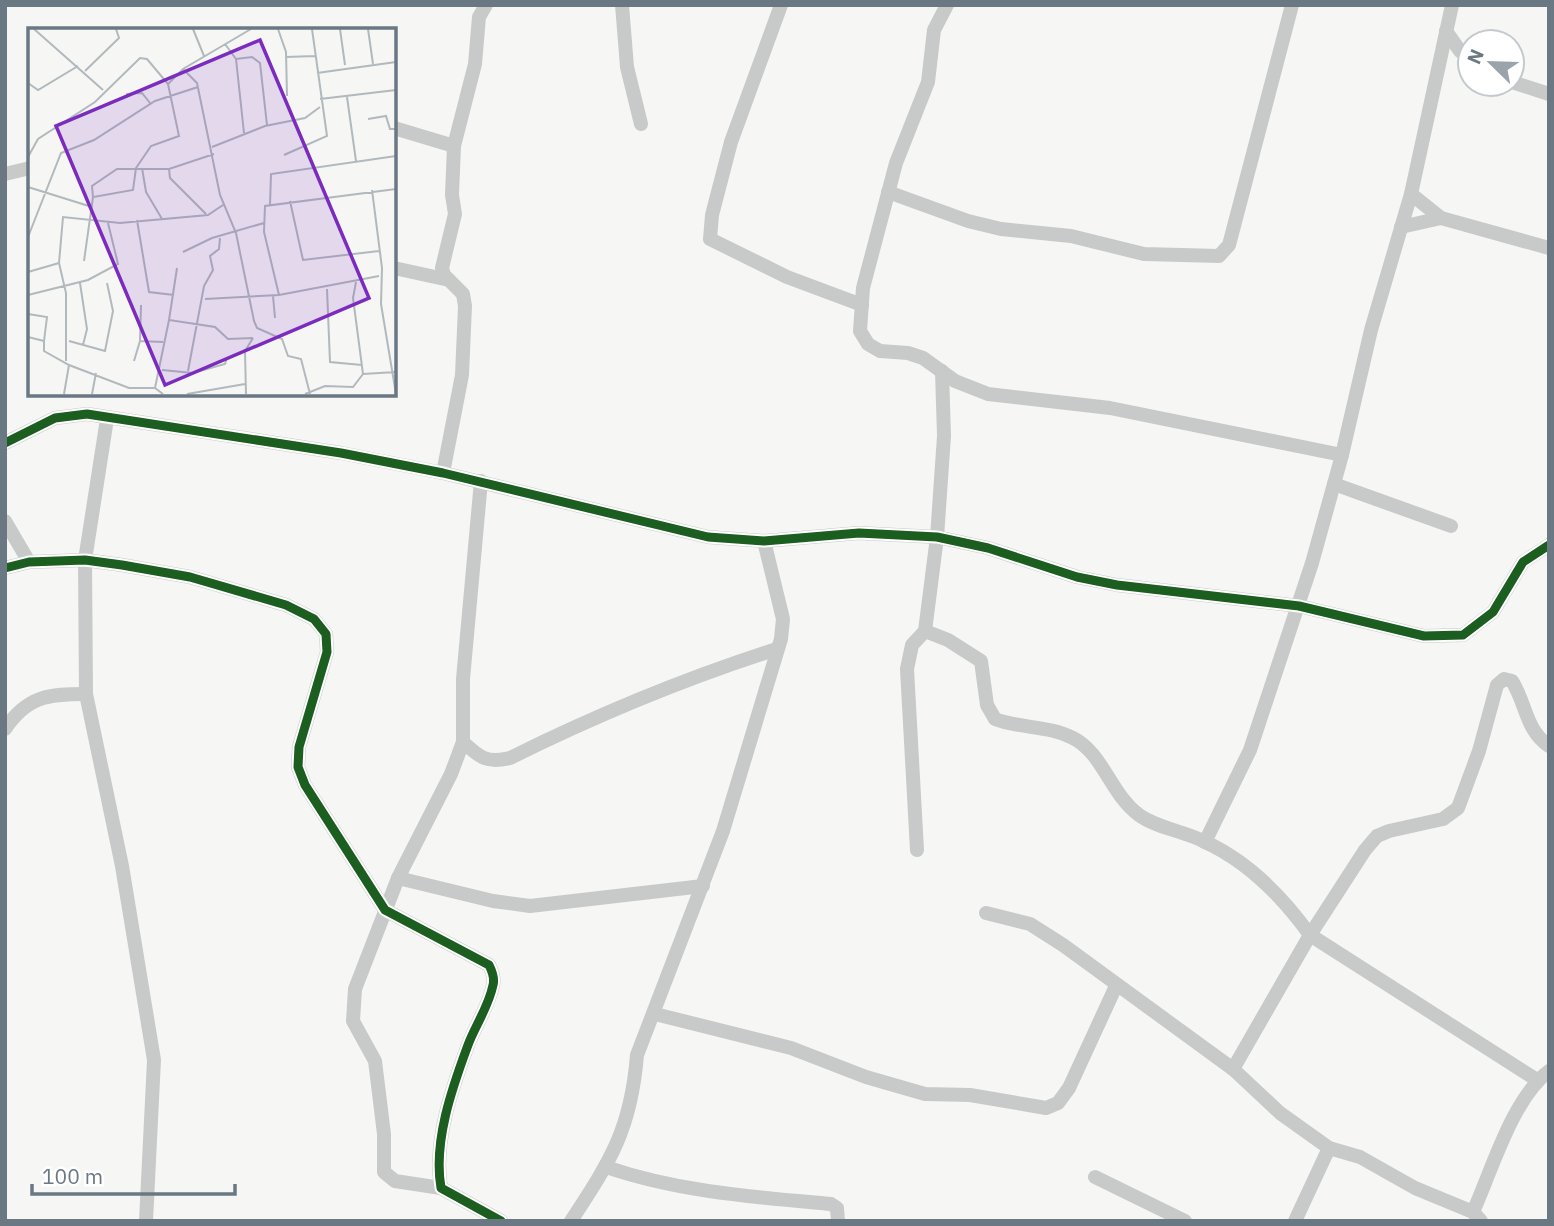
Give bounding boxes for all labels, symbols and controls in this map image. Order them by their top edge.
inset map [28,28,396,396]
north arrow [1456,28,1526,98]
text: N [1462,45,1489,67]
scale bar [32,1152,234,1196]
text: 100 m [42,1162,103,1190]

